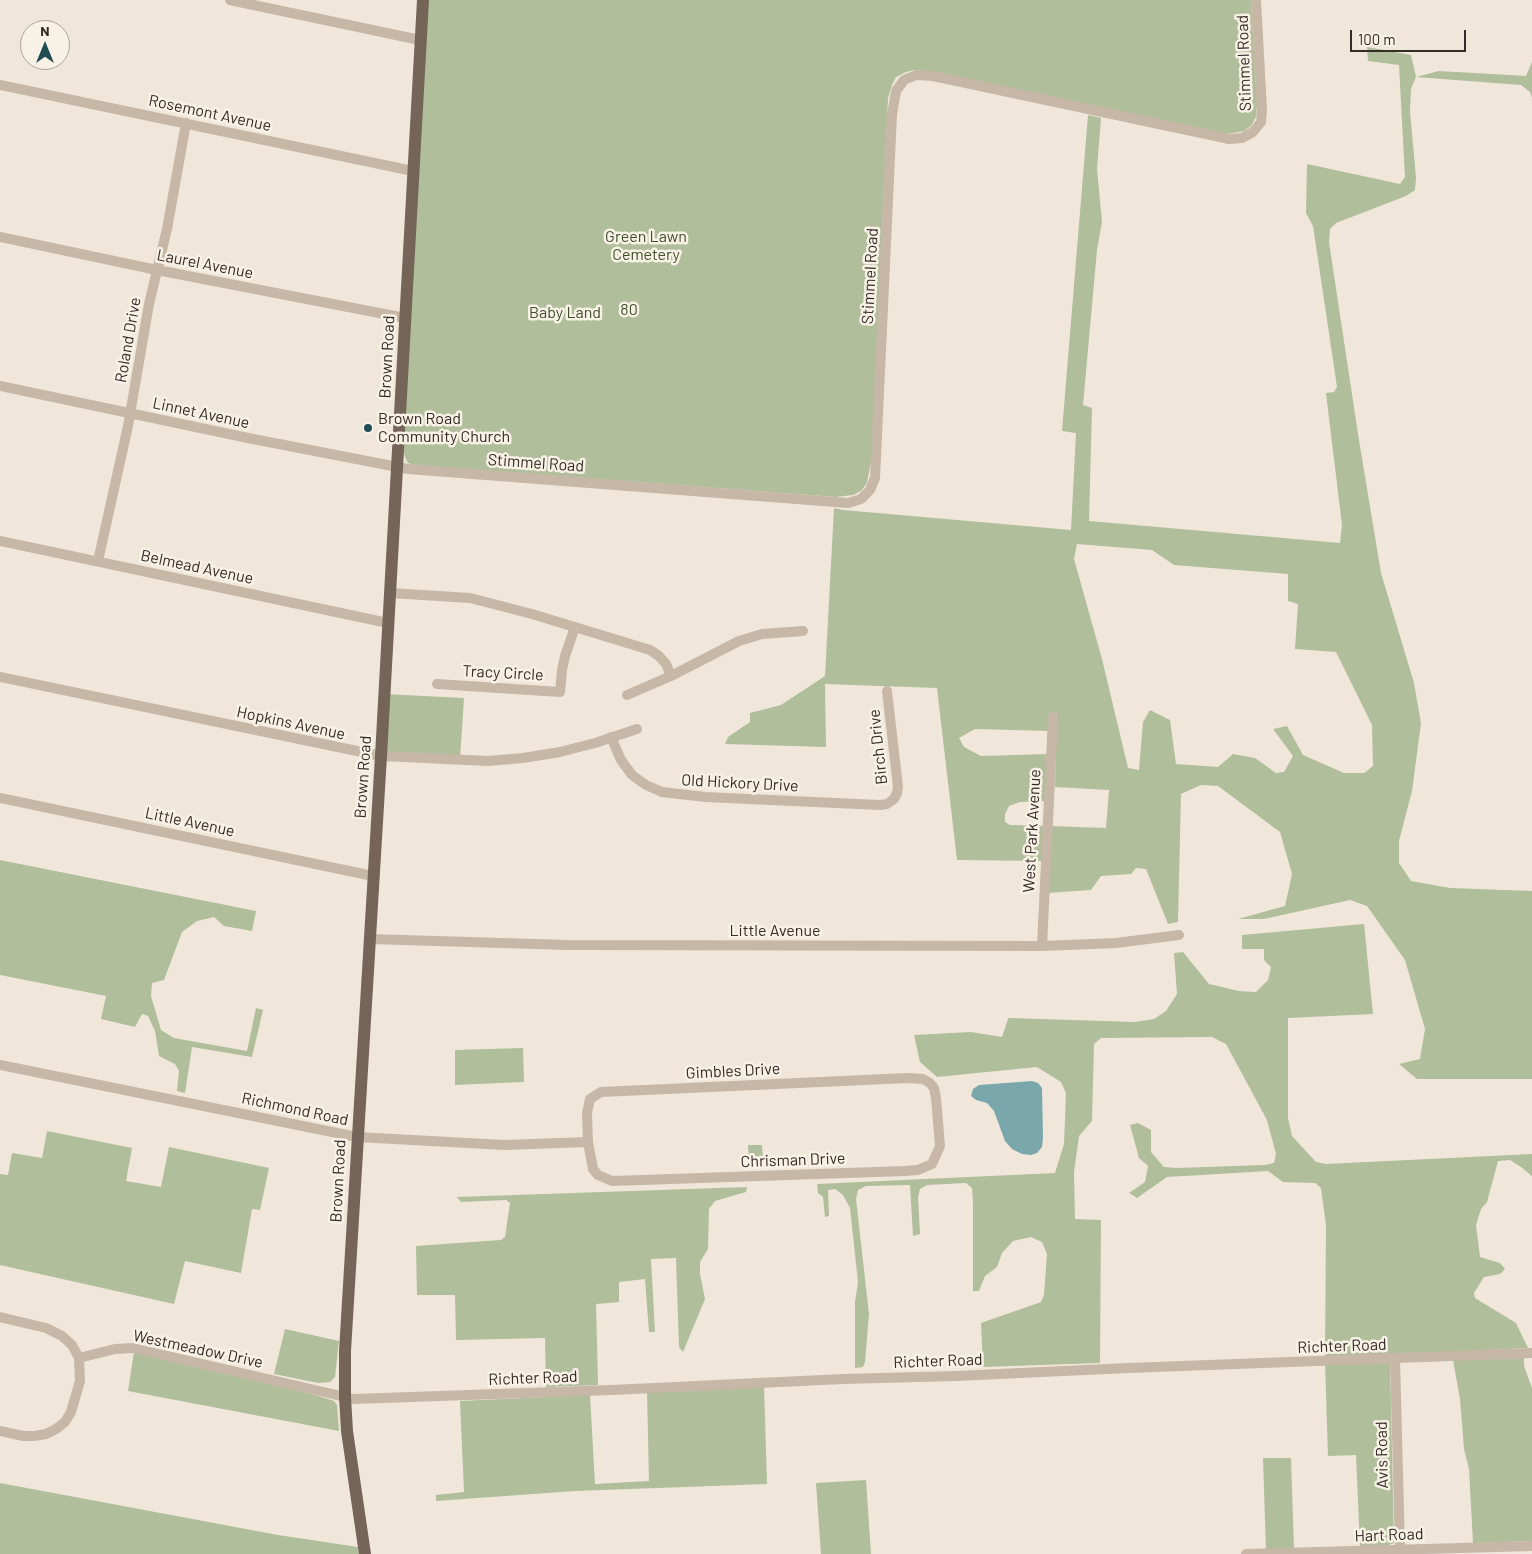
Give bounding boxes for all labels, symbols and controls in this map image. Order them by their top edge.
street label: Stimmel Road [1233,15,1255,111]
north arrow [20,20,70,70]
scale bar [1352,20,1468,52]
text: N [40,22,50,39]
text: 100 m [1358,30,1396,48]
street label: Rosemont Avenue [147,91,273,135]
park label: Green Lawn Cemetery [605,227,687,265]
street label: Stimmel Road [858,227,882,325]
street label: Laurel Avenue [155,245,255,283]
street label: Roland Drive [111,296,145,384]
park label: 80 [620,300,638,320]
park label: Baby Land [529,303,601,323]
street label: Brown Road [375,315,399,399]
street label: Linnet Avenue [151,393,251,433]
place label: Brown Road Community Church [378,409,510,447]
marker: Brown Road Community Church [362,422,374,434]
street label: Stimmel Road [487,450,585,476]
street label: Belmead Avenue [139,546,255,588]
street label: Tracy Circle [462,661,544,685]
street label: Hopkins Avenue [235,702,347,744]
street label: Birch Drive [864,708,892,786]
street label: Brown Road [351,735,375,819]
street label: West Park Avenue [1019,769,1045,893]
street label: Old Hickory Drive [681,770,799,796]
street label: Little Avenue [143,803,237,841]
street label: Little Avenue [729,921,821,941]
street label: Gimbles Drive [685,1059,781,1083]
street label: Richmond Road [240,1088,350,1130]
street label: Brown Road [326,1139,350,1223]
street label: Chrisman Drive [740,1149,846,1171]
street label: Westmeadow Drive [131,1326,265,1372]
street label: Richter Road [1297,1335,1387,1357]
street label: Richter Road [893,1350,983,1372]
street label: Richter Road [488,1367,578,1389]
street label: Avis Road [1372,1421,1392,1489]
street label: Hart Road [1354,1524,1424,1546]

